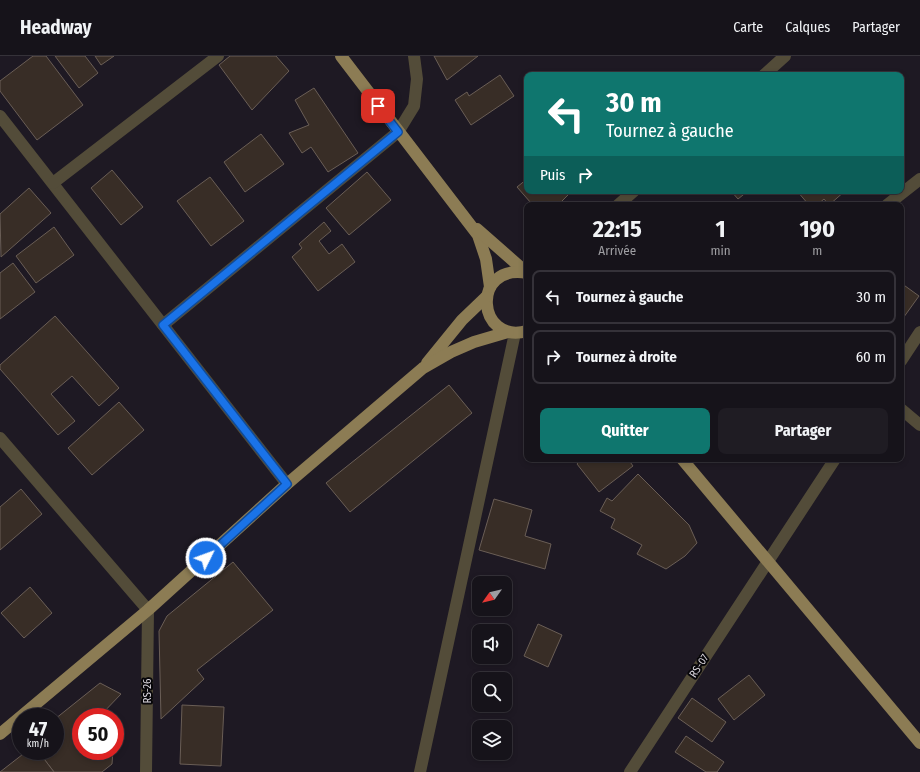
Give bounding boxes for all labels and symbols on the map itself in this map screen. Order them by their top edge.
pin [361,89,395,123]
position arrow [185,537,227,579]
north arrow [472,576,512,616]
street label: RS-07 [687,651,712,680]
street label: RS-26 [141,678,154,704]
speed limit sign: 50 [72,708,124,760]

